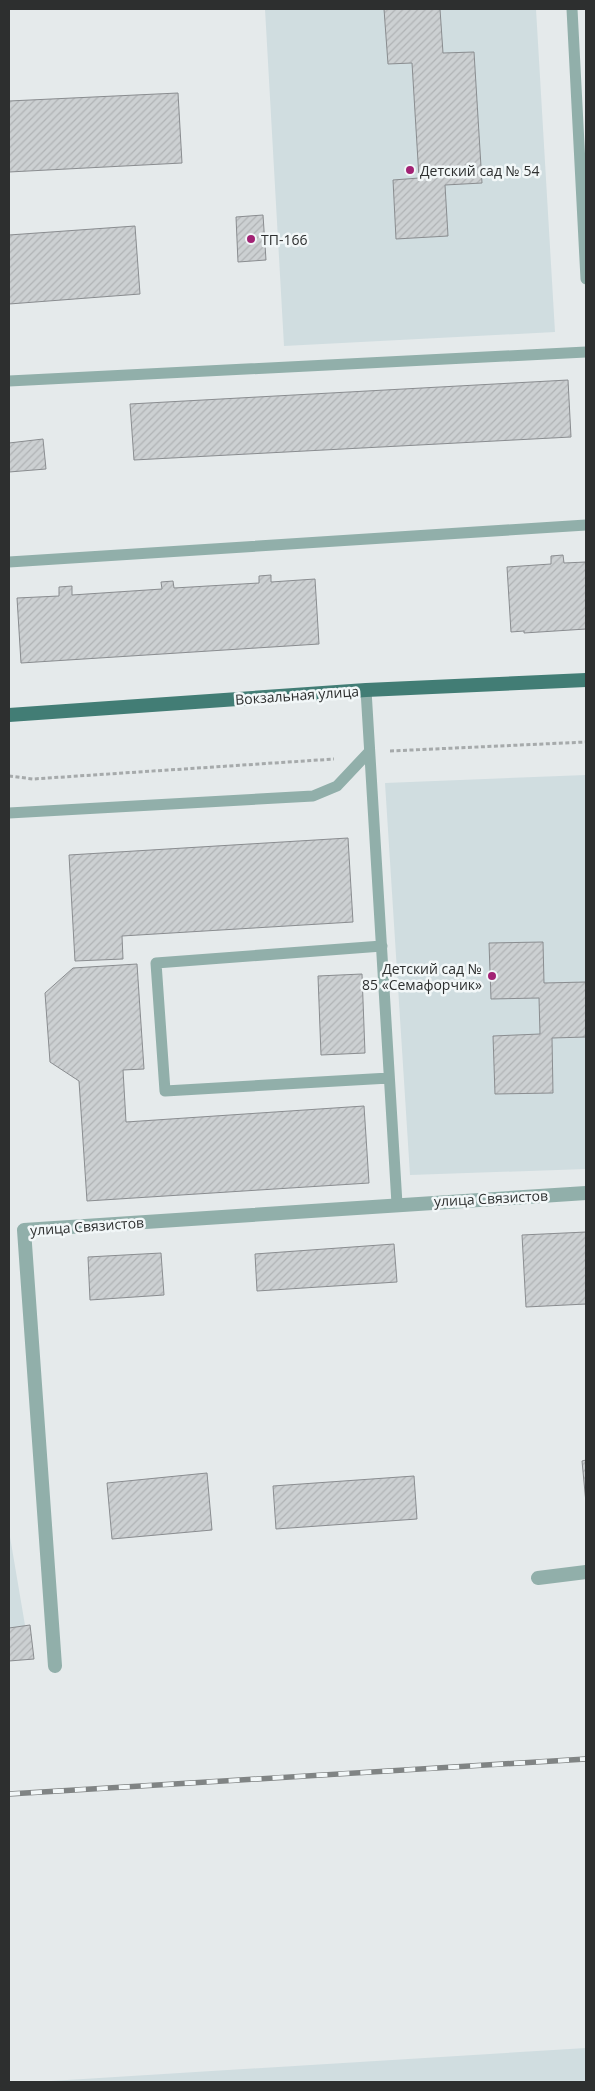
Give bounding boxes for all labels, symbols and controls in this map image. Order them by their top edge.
place label: Детский сад № 54 [420,161,539,180]
marker: Детский сад № 54 [404,164,416,176]
place label: ТП-166 [261,230,307,249]
marker: ТП-166 [245,233,257,245]
street label: Вокзальная улица [234,681,360,709]
place label: Детский сад № 85 «Семафорчик» [362,959,482,994]
marker: Детский сад № 85 «Семафорчик» [486,970,498,982]
street label: улица Связистов [434,1186,548,1210]
street label: улица Связистов [29,1213,145,1239]

